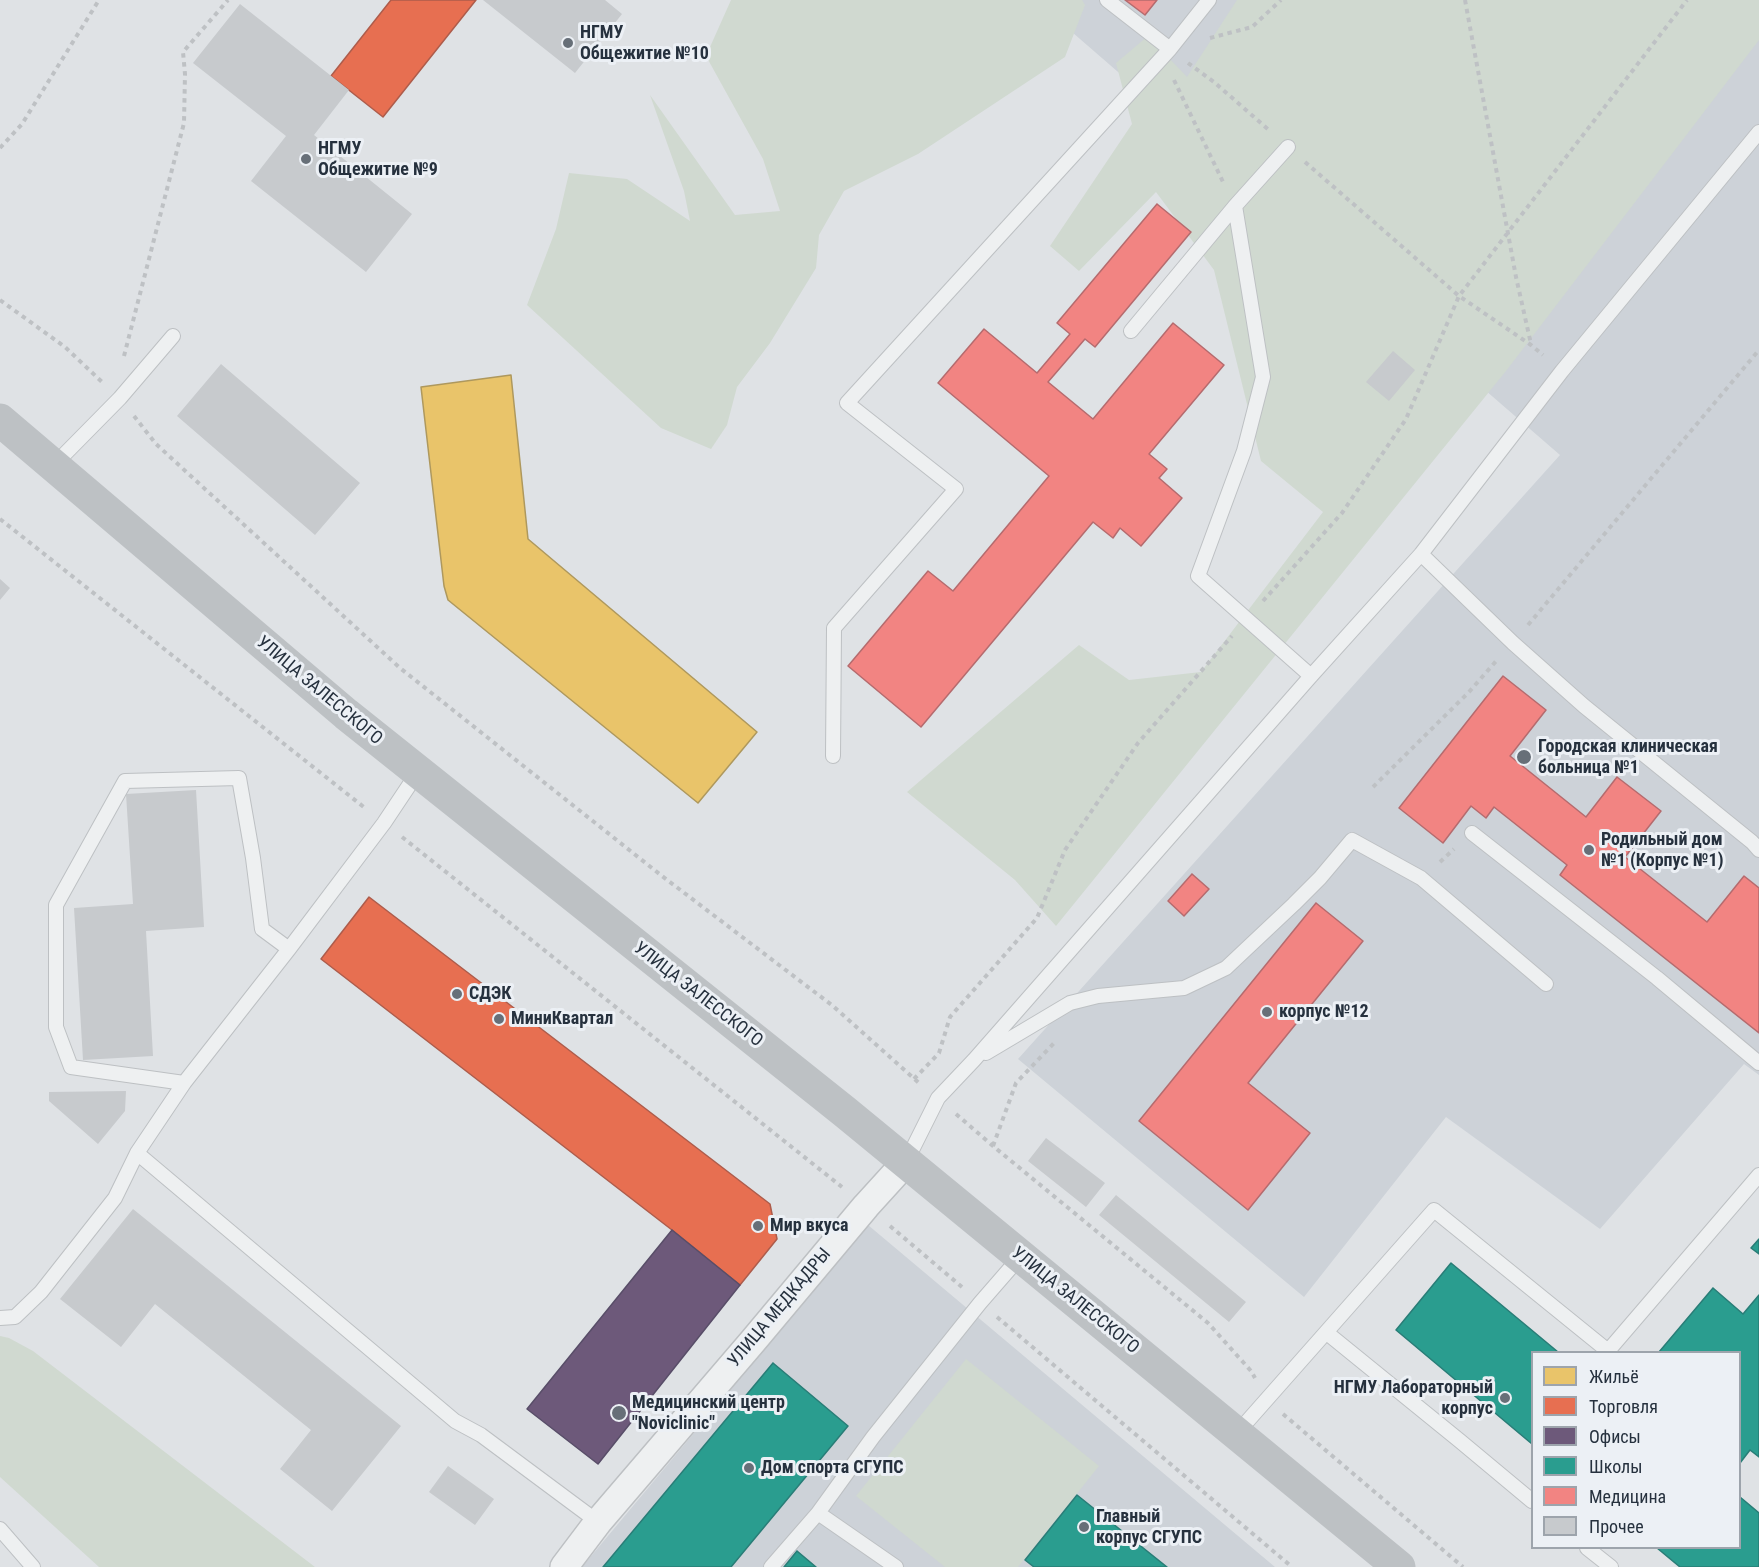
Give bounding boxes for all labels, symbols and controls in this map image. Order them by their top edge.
place label: НГМУ Общежитие №10 [580,22,709,64]
marker: НГМУ Общежитие №10 [561,36,575,50]
place label: НГМУ Общежитие №9 [318,138,438,180]
marker: НГМУ Общежитие №9 [299,152,313,166]
street label: УЛИЦА ЗАЛЕССКОГО [252,632,386,750]
place label: Городская клиническая больница №1 [1538,736,1718,778]
marker: Городская клиническая больница №1 [1515,748,1533,766]
place label: Родильный дом №1 (Корпус №1) [1601,829,1723,872]
marker: Родильный дом №1 (Корпус №1) [1582,843,1596,857]
street label: УЛИЦА ЗАЛЕССКОГО [629,938,767,1052]
place label: СДЭК [469,983,511,1005]
marker: СДЭК [450,987,464,1001]
place label: корпус №12 [1279,1001,1369,1023]
marker: корпус №12 [1260,1005,1274,1019]
place label: МиниКвартал [511,1008,613,1030]
marker: МиниКвартал [492,1012,506,1026]
place label: Мир вкуса [770,1215,848,1237]
marker: Мир вкуса [751,1219,765,1233]
street label: УЛИЦА ЗАЛЕССКОГО [1007,1243,1143,1359]
street label: УЛИЦА МЕДКАДРЫ [724,1244,836,1372]
legend [1531,1351,1741,1549]
text: Жильё [1589,1366,1639,1387]
place label: НГМУ Лабораторный корпус [1334,1377,1493,1420]
marker: НГМУ Лабораторный корпус [1498,1391,1512,1405]
place label: Медицинский центр "Noviclinic" [632,1392,785,1434]
text: Торговля [1589,1396,1658,1417]
marker: Медицинский центр "Noviclinic" [610,1404,628,1422]
text: Офисы [1589,1426,1641,1447]
text: Школы [1589,1456,1642,1477]
place label: Дом спорта СГУПС [761,1457,904,1479]
marker: Дом спорта СГУПС [742,1461,756,1475]
text: Медицина [1589,1486,1666,1507]
place label: Главный корпус СГУПС [1096,1506,1202,1549]
text: Прочее [1589,1516,1644,1537]
marker: Главный корпус СГУПС [1077,1520,1091,1534]

